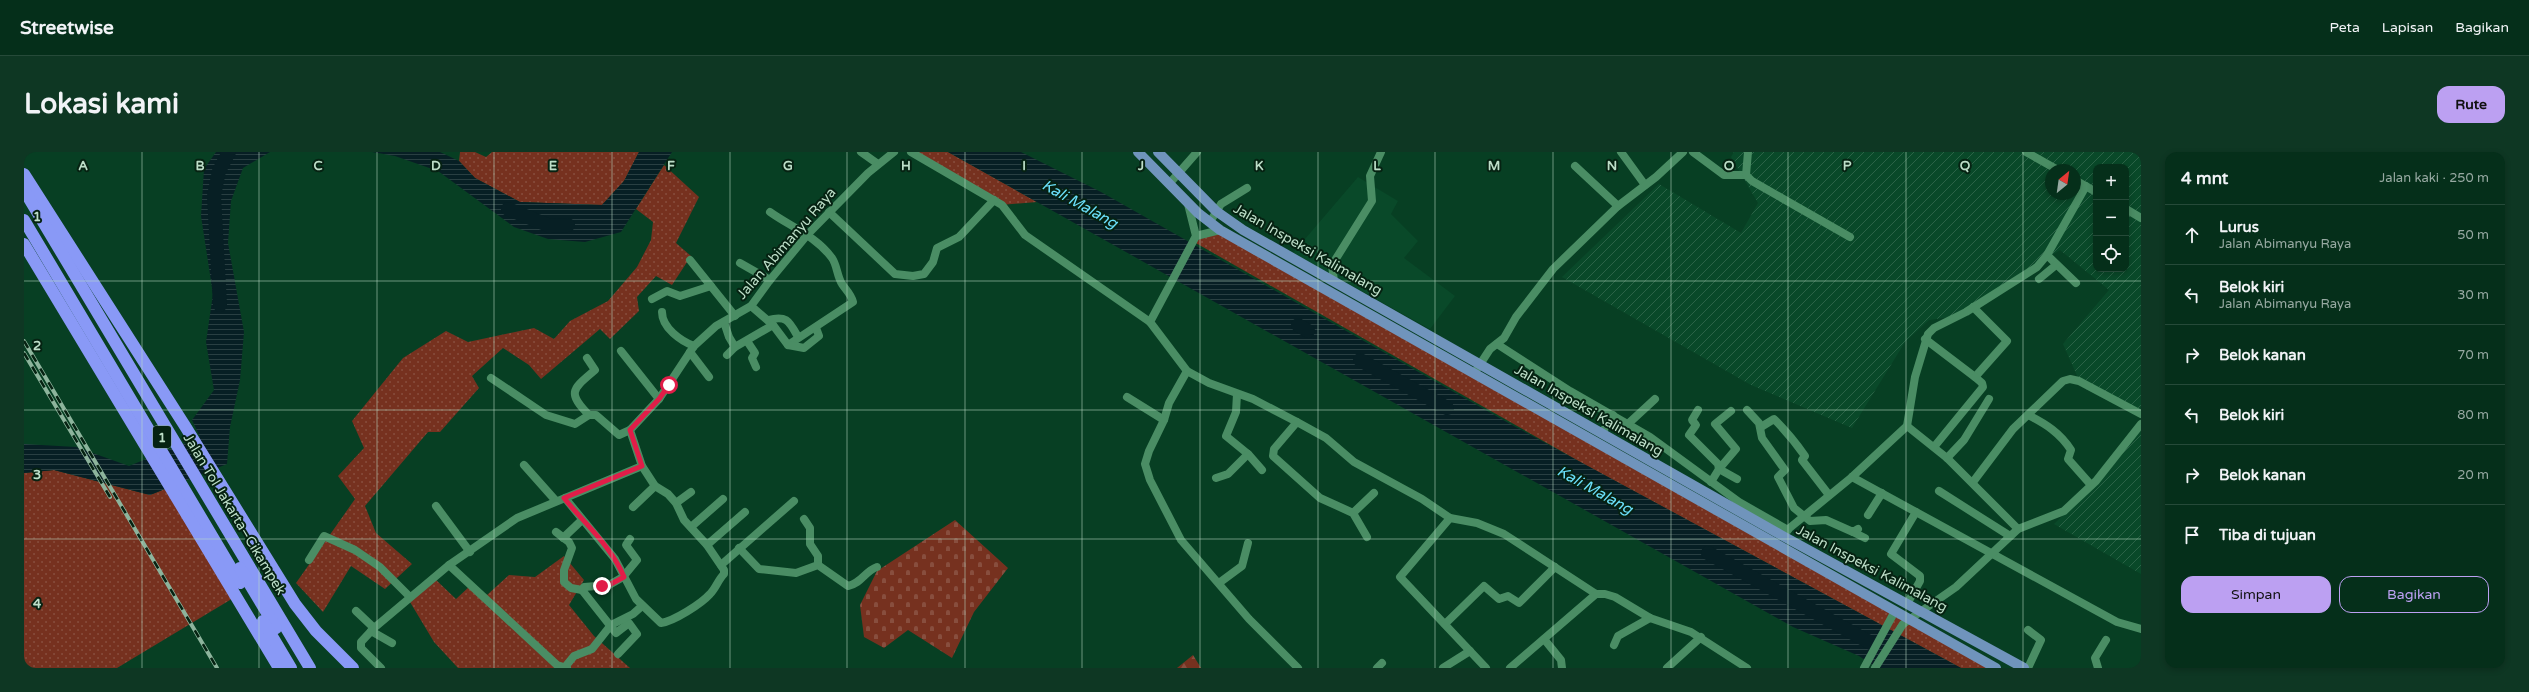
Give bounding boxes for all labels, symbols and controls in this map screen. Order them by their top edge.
text: Streetwise [20,17,114,39]
text: Peta [2329,19,2360,36]
text: Lapisan [2382,19,2433,36]
text: Bagikan [2455,19,2509,36]
button: Rute [2437,86,2505,123]
text: Lokasi kami [24,87,179,121]
text: A [78,158,88,174]
text: B [195,158,205,174]
text: C [313,158,323,174]
text: D [431,158,441,174]
text: E [549,158,557,174]
text: F [667,158,675,174]
text: G [783,158,793,174]
text: H [901,158,911,174]
text: I [1022,158,1026,174]
text: J [1137,158,1144,174]
text: K [1255,158,1264,174]
text: L [1373,158,1381,174]
text: M [1488,158,1500,174]
text: N [1607,158,1617,174]
text: O [1724,158,1735,174]
text: P [1843,158,1852,174]
text: Q [1960,158,1971,174]
north arrow [2045,164,2081,200]
map controls [2093,164,2129,272]
button: + [2093,164,2129,200]
text: 4 mnt [2181,168,2228,189]
text: Jalan kaki · 250 m [2379,170,2489,186]
water label: Kali Malang [1039,176,1122,233]
street label: Jalan Abimanyu Raya [733,184,840,303]
street label: Jalan Inspeksi Kalimalang [1230,200,1385,299]
button: − [2093,200,2129,236]
text: 1 [33,209,41,225]
text: Lurus [2219,218,2259,236]
icon: ahead [2181,224,2203,246]
text: 50 m [2457,227,2489,243]
button: locate [2093,236,2129,272]
text: Jalan Abimanyu Raya [2219,236,2351,252]
text: Belok kiri [2219,278,2284,296]
icon: left [2181,284,2203,306]
text: 30 m [2457,287,2489,303]
text: Jalan Abimanyu Raya [2219,296,2351,312]
text: 2 [33,338,41,354]
icon: right [2181,344,2203,366]
text: Belok kanan [2219,346,2306,364]
text: 70 m [2457,347,2489,363]
street label: Jalan Inspeksi Kalimalang [1511,361,1666,460]
route start [660,376,678,394]
icon: left [2181,404,2203,426]
text: Belok kiri [2219,406,2284,424]
text: 80 m [2457,407,2489,423]
road number: 1 [153,426,171,448]
street label: Jalan Tol Jakarta–Cikampek [180,431,290,598]
water label: Kali Malang [1554,462,1637,519]
icon: right [2181,464,2203,486]
text: Belok kanan [2219,466,2306,484]
text: 3 [33,467,41,483]
text: 20 m [2457,467,2489,483]
street label: Jalan Inspeksi Kalimalang [1793,521,1950,616]
icon: arrive [2181,524,2203,546]
text: Tiba di tujuan [2219,526,2316,544]
button: Simpan [2181,576,2331,613]
button: Bagikan [2339,576,2489,613]
route end [593,577,611,595]
text: 4 [33,596,42,612]

